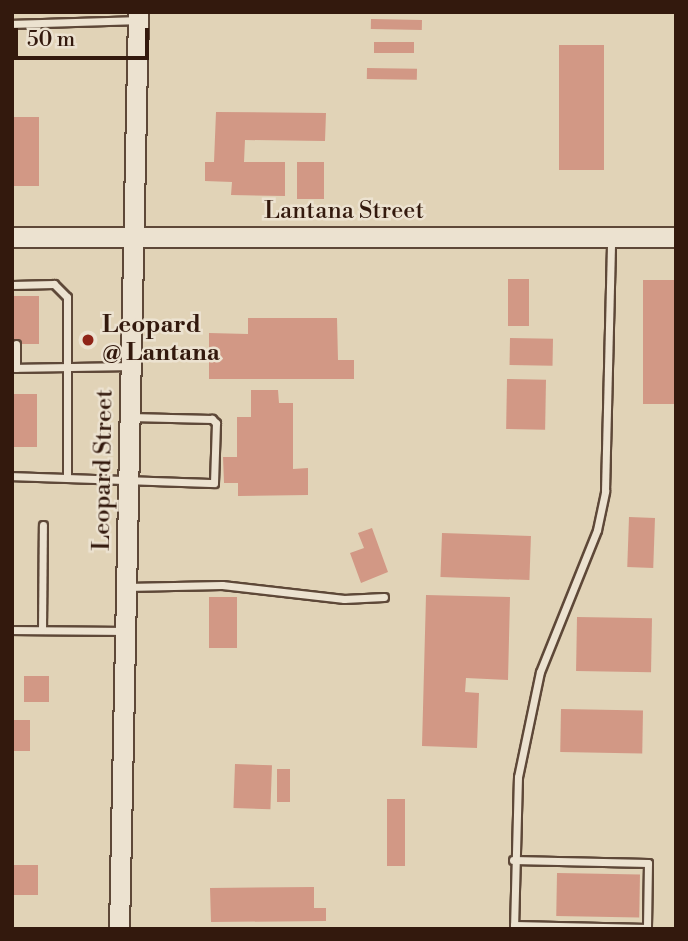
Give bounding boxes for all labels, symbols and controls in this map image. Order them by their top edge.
scale bar [18,14,152,58]
text: 50 m [27,27,75,53]
street label: Lantana Street [264,198,424,226]
place label: Leopard @ Lantana [102,312,220,368]
marker: Leopard @ Lantana [80,332,96,348]
street label: Leopard Street [88,389,120,551]

